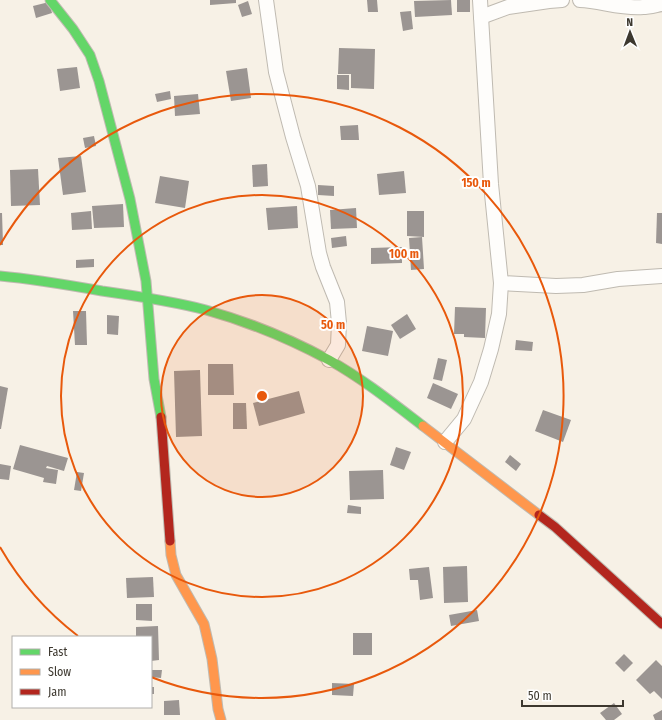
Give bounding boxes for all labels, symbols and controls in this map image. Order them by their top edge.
north arrow [610,12,650,52]
text: N [626,16,633,29]
text: 150 m [461,176,491,190]
text: 100 m [389,247,419,261]
text: 50 m [321,318,345,332]
centre of rings [255,389,269,403]
legend [12,636,152,708]
text: Fast [48,645,67,659]
text: Slow [48,665,71,679]
scale bar [522,682,623,708]
text: Jam [48,685,66,699]
text: 50 m [528,689,552,703]

